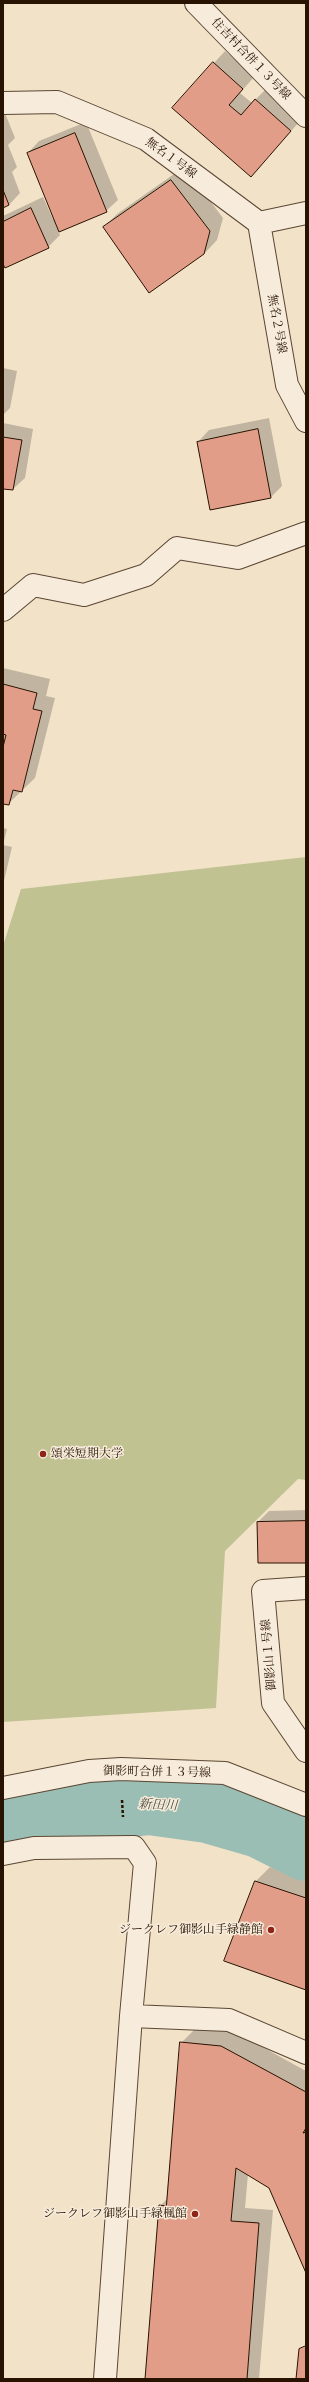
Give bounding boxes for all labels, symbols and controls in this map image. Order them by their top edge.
street label: 住吉村合併１３号線 [208,15,294,103]
street label: 無名１号線 [142,135,200,181]
street label: 無名２号線 [265,293,289,355]
place label: 頌栄短期大学 [51,1447,123,1461]
marker: 頌栄短期大学 [38,1449,48,1459]
street label: 御影山１号線 [259,1619,279,1691]
street label: 御影町合併１３号線 [103,1764,211,1780]
water label: 新田川 [138,1796,178,1814]
place label: ジークレフ御影山手緑静館 [119,1923,263,1937]
marker: ジークレフ御影山手緑静館 [266,1925,276,1935]
place label: ジークレフ御影山手緑楓館 [43,2207,187,2221]
marker: ジークレフ御影山手緑楓館 [190,2209,200,2219]

